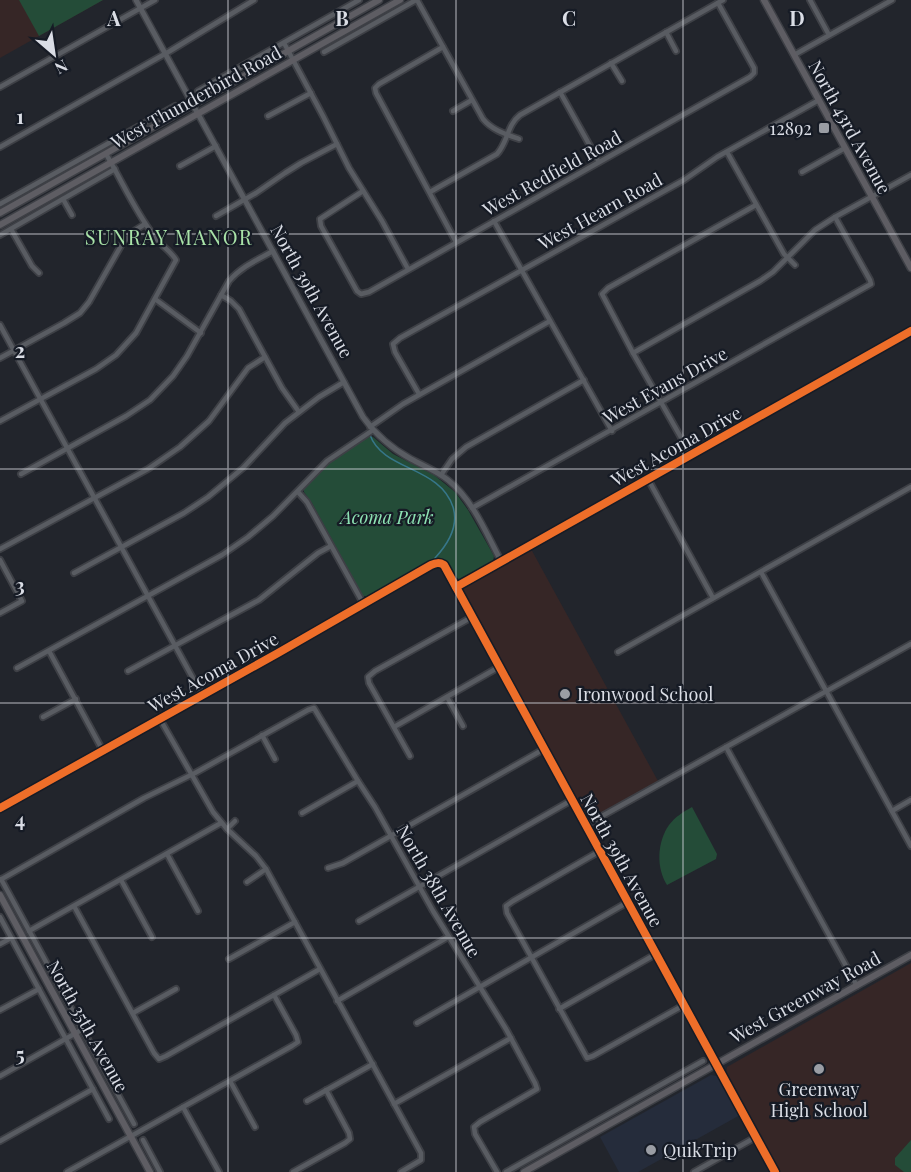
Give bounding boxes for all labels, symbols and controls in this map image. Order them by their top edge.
text: A [106,4,121,31]
text: B [335,4,349,31]
text: C [562,4,576,31]
text: D [789,4,805,31]
north arrow [24,24,84,84]
street label: West Thunderbird Road [106,40,286,154]
text: N [51,56,72,80]
street label: North 43rd Avenue [803,56,897,198]
text: 1 [16,102,24,129]
place label: 12892 [770,116,812,140]
marker: 12892 [817,121,831,135]
street label: West Redfield Road [477,125,626,222]
street label: West Hearn Road [533,167,667,256]
street label: North 39th Avenue [265,220,359,362]
district label: SUNRAY MANOR [85,223,253,250]
text: 2 [15,336,25,363]
street label: West Evans Drive [598,341,731,430]
street label: West Acoma Drive [606,400,745,492]
park label: Acoma Park [338,505,434,529]
text: 3 [15,571,25,598]
street label: West Acoma Drive [143,626,282,718]
place label: Ironwood School [577,682,713,706]
marker: Ironwood School [558,687,572,701]
street label: North 39th Avenue [575,789,669,931]
text: 4 [15,805,25,832]
street label: North 38th Avenue [391,820,487,962]
street label: West Greenway Road [725,945,885,1049]
street label: North 35th Avenue [42,956,134,1096]
text: 5 [15,1040,25,1067]
marker: Greenway High School [812,1062,826,1076]
place label: Greenway High School [770,1077,868,1122]
place label: QuikTrip [663,1138,737,1162]
marker: QuikTrip [644,1143,658,1157]

